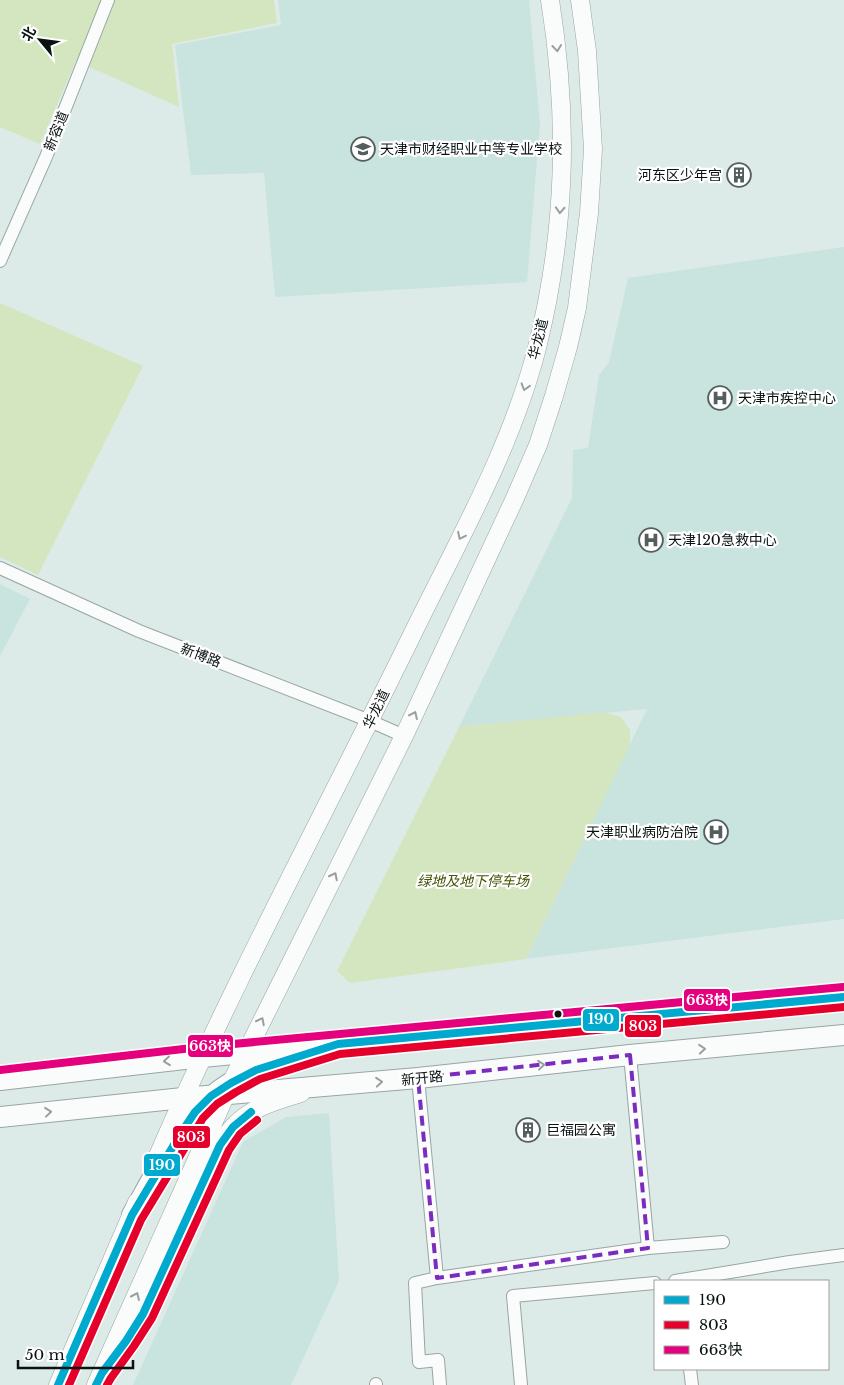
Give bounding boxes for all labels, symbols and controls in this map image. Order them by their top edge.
north arrow [15,15,65,65]
text: 北 [17,23,40,44]
one-way arrow [551,45,562,53]
street label: 新容道 [40,108,72,154]
school or university icon: 天津市财经职业中等专业学校 [350,136,376,162]
place label: 天津市财经职业中等专业学校 [380,140,562,158]
building icon: 河东区少年宫 [726,162,752,188]
place label: 河东区少年宫 [638,166,722,184]
one-way arrow [554,207,565,215]
street label: 华龙道 [524,316,552,362]
one-way arrow [521,382,531,390]
hospital icon: 天津市疾控中心 [707,385,733,411]
place label: 天津市疾控中心 [738,389,836,407]
hospital icon: 天津120急救中心 [638,527,664,553]
one-way arrow [457,531,467,540]
place label: 天津120急救中心 [668,531,777,549]
street label: 新博路 [178,639,224,671]
street label: 华龙道 [359,686,393,732]
one-way arrow [408,711,418,720]
hospital icon: 天津职业病防治院 [703,819,729,845]
place label: 天津职业病防治院 [586,823,698,841]
one-way arrow [328,872,338,881]
park label: 绿地及地下停车场 [417,872,530,890]
line badge: 663快 [683,988,731,1012]
text: 663快 [686,991,728,1009]
line badge: 190 [582,1008,620,1032]
unlabelled marker [553,1009,563,1019]
text: 190 [588,1010,614,1028]
line badge: 803 [624,1014,662,1038]
one-way arrow [255,1017,265,1026]
text: 803 [629,1017,657,1035]
line badge: 663快 [187,1034,234,1058]
text: 663快 [189,1037,231,1055]
one-way arrow [699,1043,707,1054]
one-way arrow [163,1055,171,1066]
one-way arrow [537,1060,545,1071]
street label: 新开路 [400,1067,444,1089]
one-way arrow [375,1076,383,1087]
one-way arrow [45,1107,53,1118]
building icon: 巨福园公寓 [515,1117,541,1143]
place label: 巨福园公寓 [546,1121,616,1139]
line badge: 803 [172,1125,211,1149]
text: 803 [177,1128,205,1146]
line badge: 190 [143,1153,181,1177]
text: 190 [149,1156,175,1174]
legend [654,1280,829,1370]
text: 190 [699,1290,726,1309]
one-way arrow [129,1292,140,1301]
text: 803 [699,1315,728,1334]
scale bar [18,1338,132,1370]
text: 663快 [699,1340,743,1359]
text: 50 m [25,1345,65,1364]

